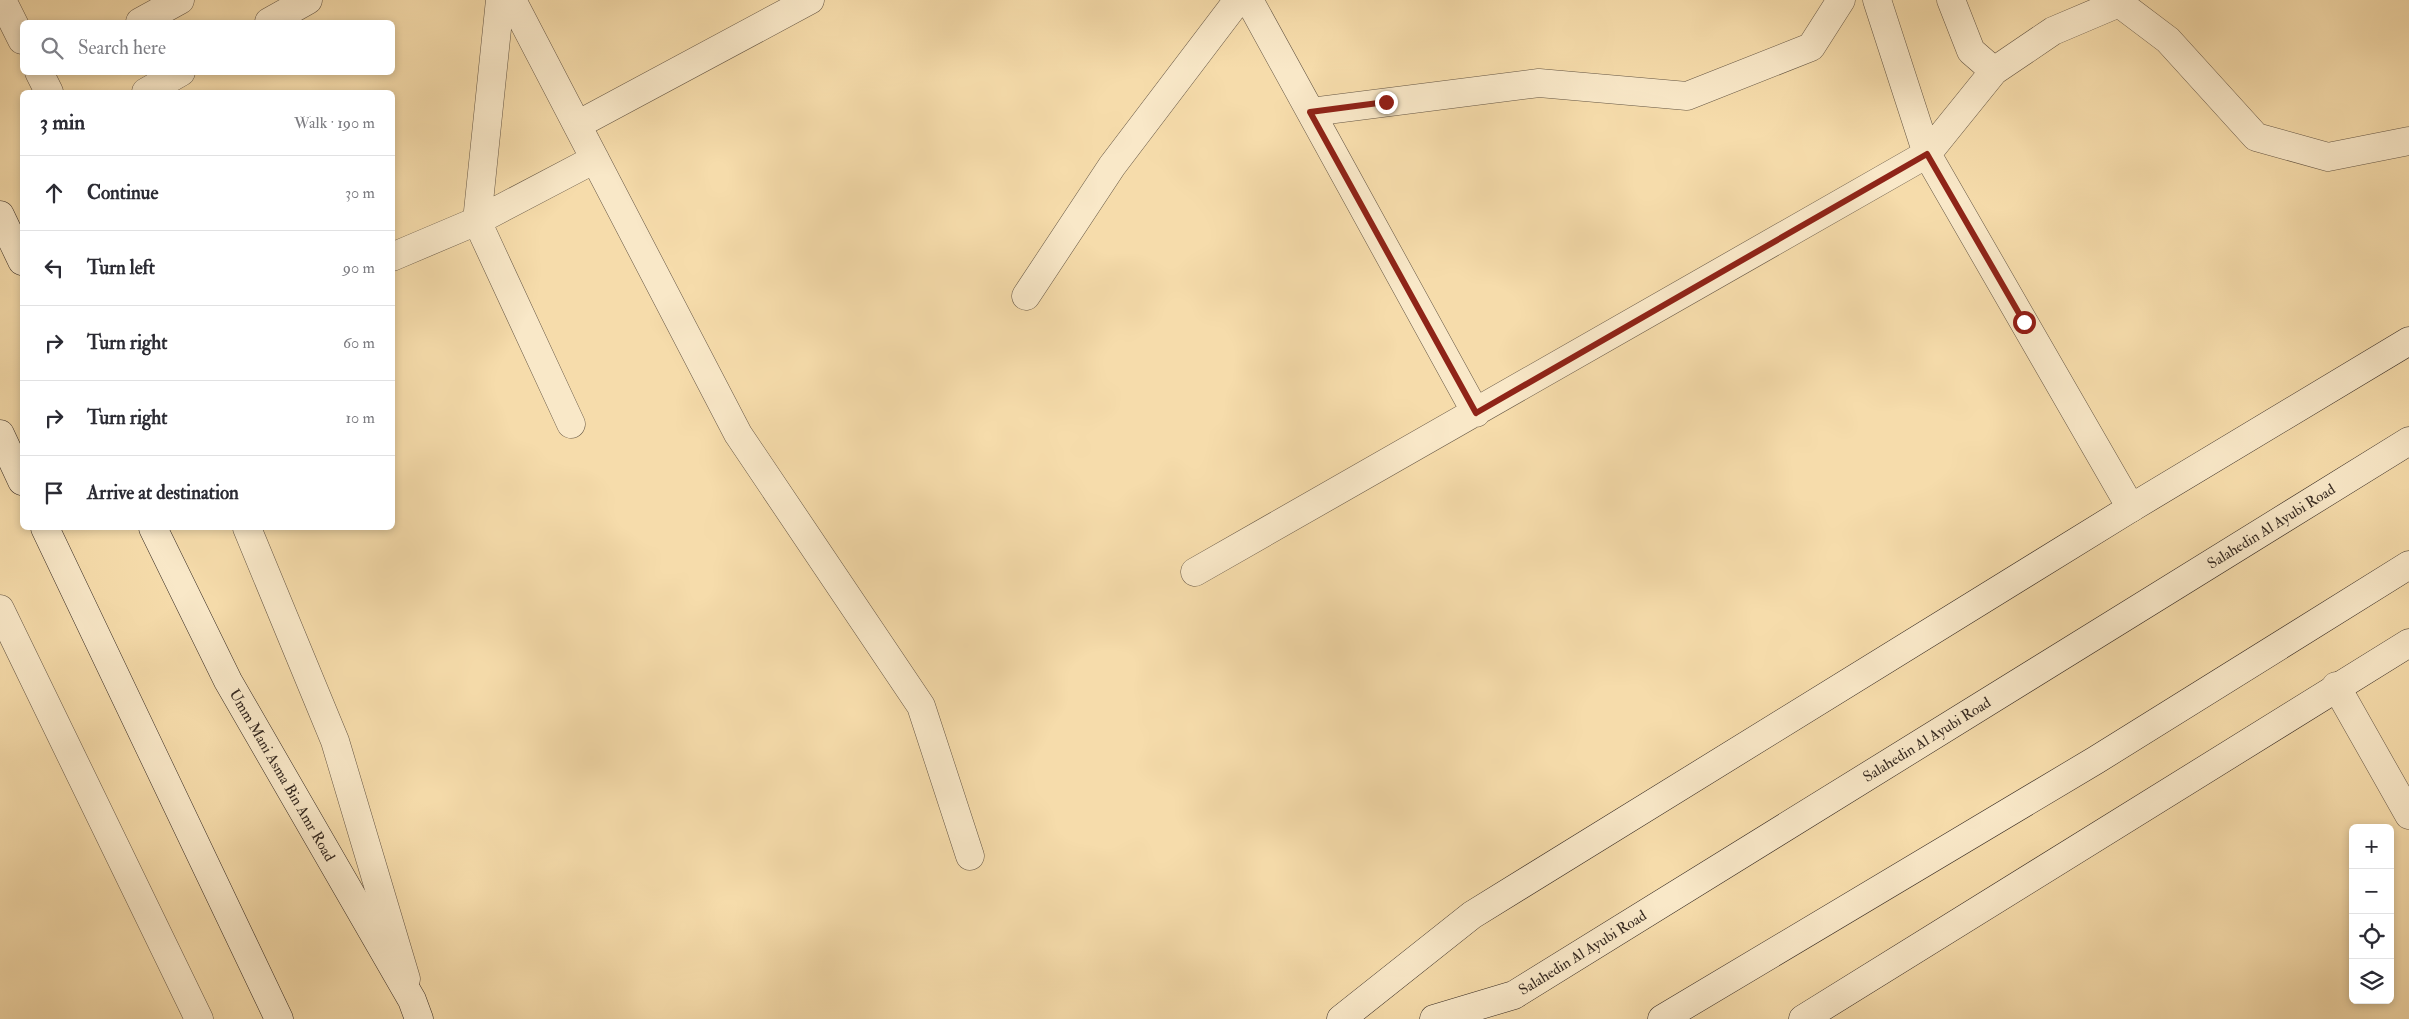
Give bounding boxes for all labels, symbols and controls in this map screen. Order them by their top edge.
search box [20,20,395,75]
icon: search [38,34,66,62]
text: Search here [78,36,166,60]
route end [1375,91,1398,114]
text: 3 min [40,109,85,136]
text: Walk · 190 m [294,113,375,133]
icon: ahead [40,179,68,207]
text: Continue [87,181,158,205]
text: 30 m [345,183,375,203]
icon: left [40,254,68,282]
text: Turn left [87,256,155,280]
text: 90 m [343,258,375,278]
route start [2013,311,2036,334]
icon: right [40,329,68,357]
text: Turn right [87,331,167,355]
text: 60 m [343,333,375,353]
icon: right [40,404,68,432]
text: Turn right [87,406,167,430]
text: 10 m [345,408,375,428]
icon: arrive [40,479,68,507]
street label: Salahedin Al Ayubi Road [2204,480,2339,574]
text: Arrive at destination [87,481,239,505]
street label: Umm Mani Asma Bin Amr Road [225,686,339,865]
street label: Salahedin Al Ayubi Road [1860,693,1995,787]
map controls [2349,824,2394,1004]
button: + [2349,824,2394,869]
button: − [2349,869,2394,914]
street label: Salahedin Al Ayubi Road [1515,906,1651,1000]
button: locate [2349,914,2394,959]
button: layers [2349,959,2394,1004]

